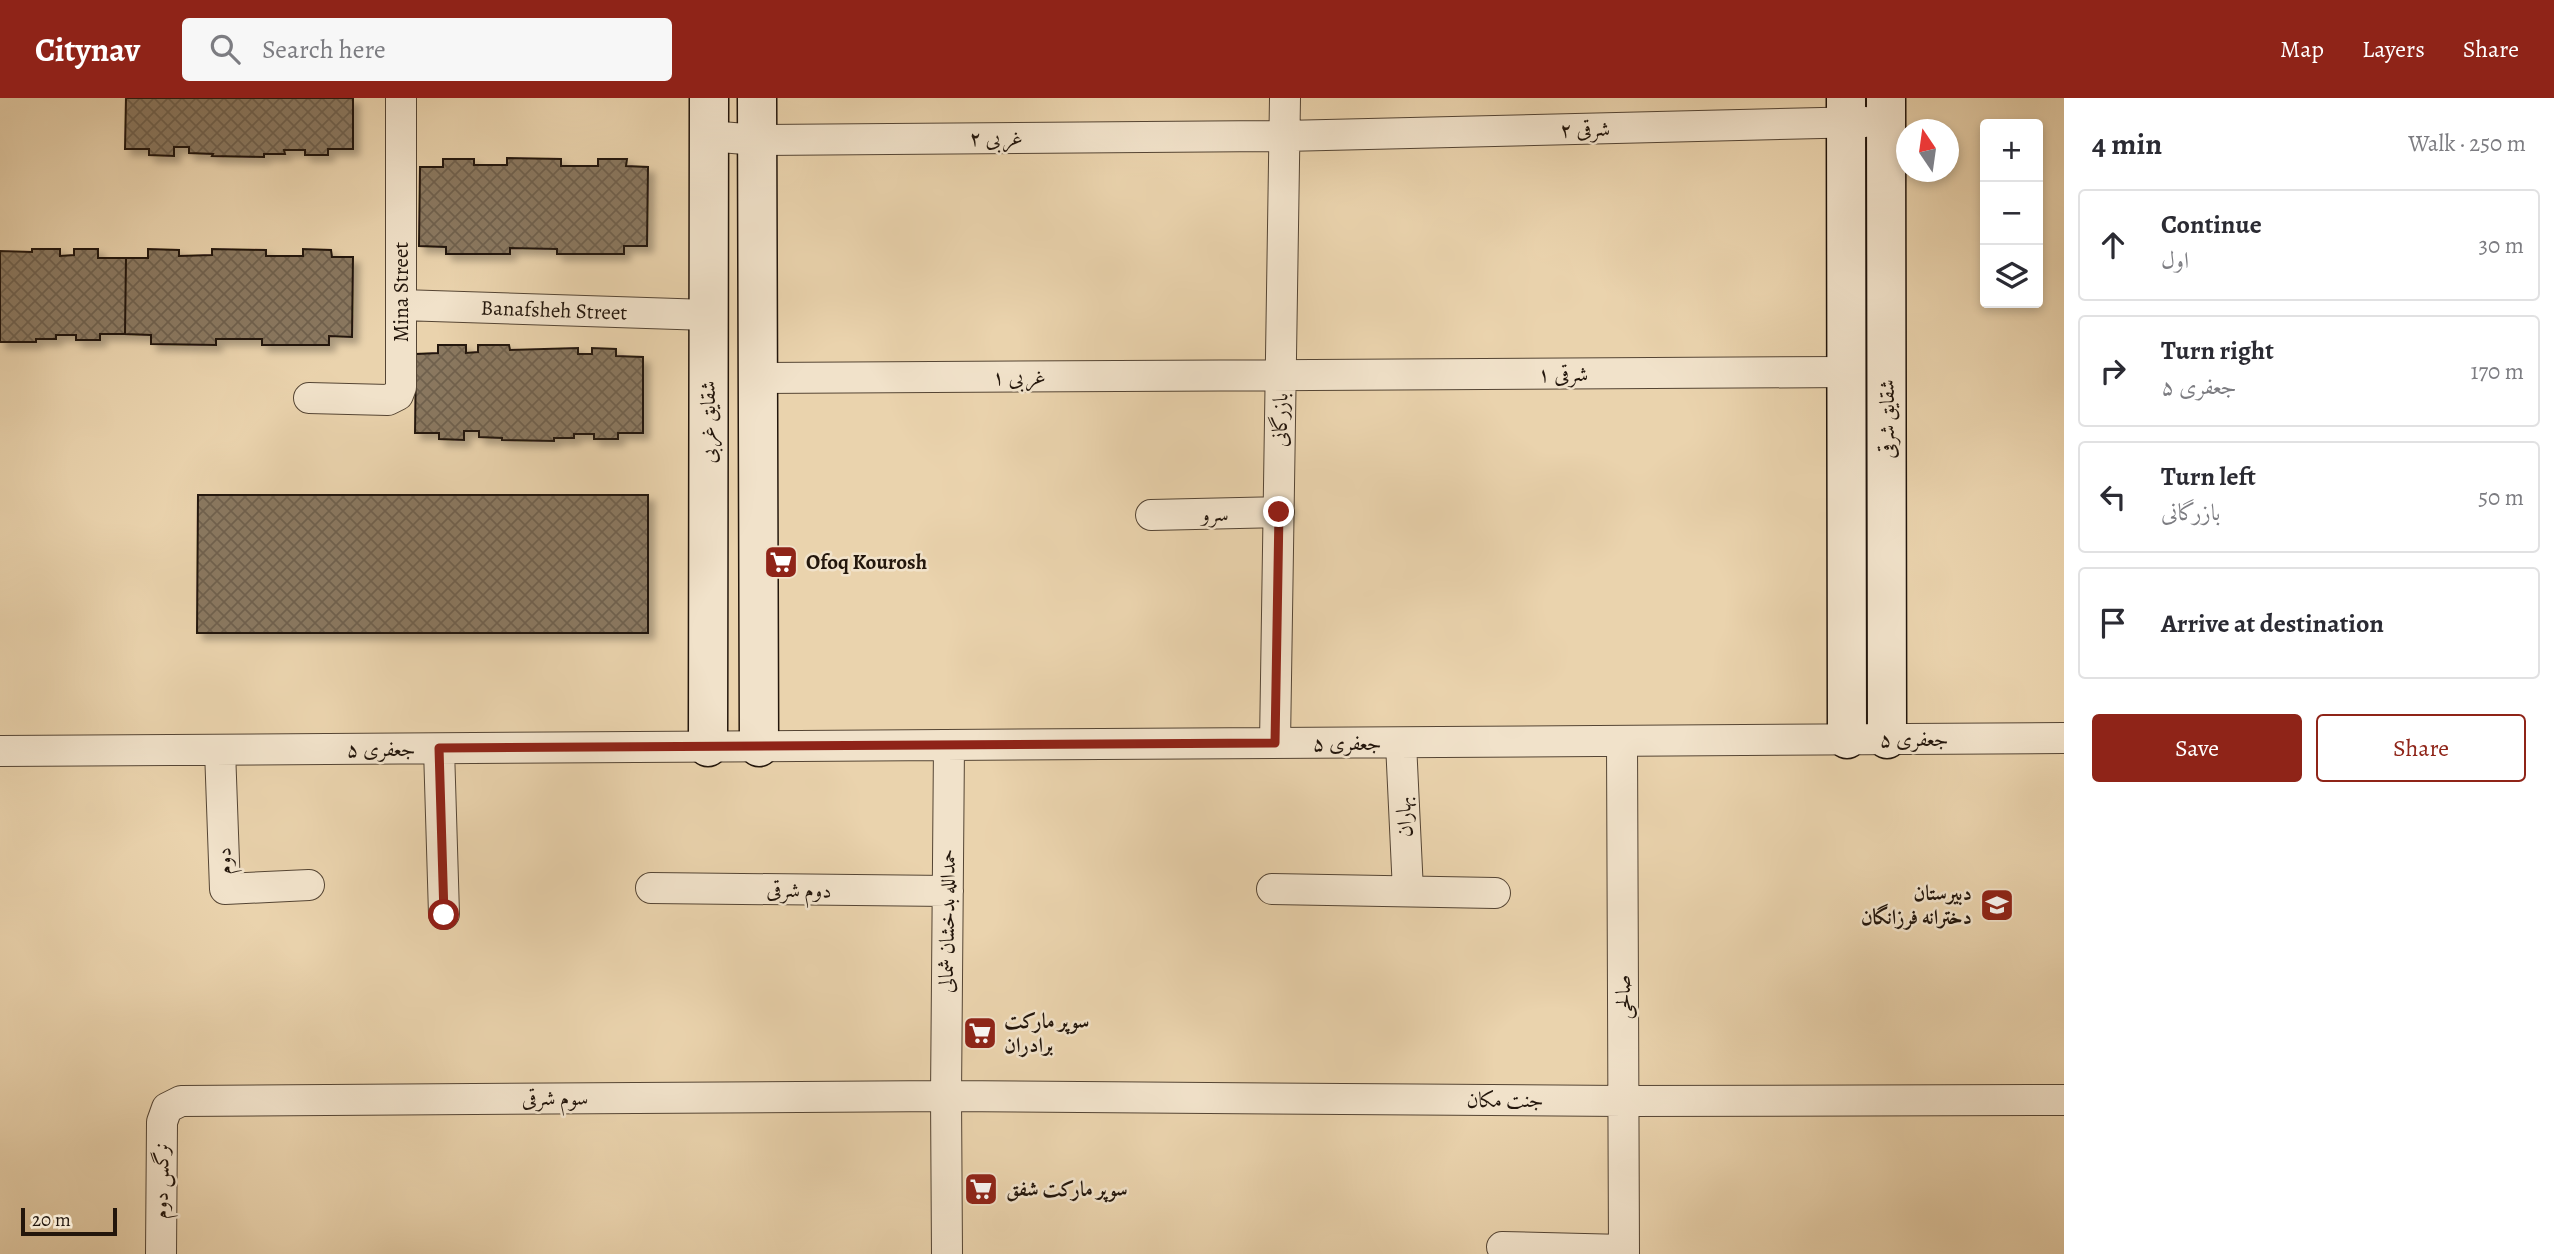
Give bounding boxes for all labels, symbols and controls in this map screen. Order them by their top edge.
search box [182,18,672,81]
text: Citynav [35,27,140,72]
icon: search [206,30,244,68]
text: Search here [262,32,386,67]
text: Map [2280,33,2324,65]
text: Layers [2362,33,2425,65]
text: Share [2463,33,2519,65]
street label: ۲ شرقی [1560,115,1610,143]
north arrow [1896,119,1959,182]
map controls [1980,119,2043,308]
button: + [1980,119,2043,182]
street label: ۲ غربی [969,124,1023,153]
text: 4 min [2092,124,2162,164]
text: Walk · 250 m [2408,128,2526,159]
button: − [1980,182,2043,245]
text: Continue [2161,207,2262,242]
icon: ahead [2094,226,2132,264]
text: 30 m [2478,230,2524,261]
street label: Mina Street [387,242,415,342]
button: layers [1980,245,2043,308]
text: اول [2161,245,2189,276]
street label: Banafsheh Street [480,293,628,327]
text: Turn right [2161,333,2274,368]
icon: right [2094,352,2132,390]
text: 170 m [2471,356,2524,387]
street label: ۱ شرقی [1538,360,1588,388]
street label: ۱ غربی [992,363,1046,392]
text: جعفری ۵ [2161,371,2237,402]
street label: شقایق شرقی [1873,379,1901,459]
street label: شقایق غربی [694,381,723,463]
street label: بازرگانی [1266,393,1294,447]
text: Turn left [2161,459,2256,494]
icon: left [2094,478,2132,516]
text: 50 m [2478,482,2524,513]
route end [1263,496,1294,527]
text: بازرگانی [2161,497,2220,528]
street label: سرو [1199,500,1229,528]
supermarket icon: Ofoq Kourosh [762,543,800,581]
place label: Ofoq Kourosh [806,548,927,576]
icon: arrive [2094,604,2132,642]
text: Arrive at destination [2161,606,2384,641]
button: Save [2092,714,2302,782]
button: Share [2316,714,2526,782]
street label: جعفری ۵ [1879,725,1949,753]
street label: جعفری ۵ [1312,729,1382,757]
street label: جعفری ۵ [346,735,416,763]
street label: بهاران [1389,796,1419,838]
street label: دوم [210,847,242,875]
street label: حمدالله بدخشان شمالی [932,849,962,993]
street label: دوم شرقی [766,875,832,909]
place label: دبیرستان دخترانه فرزانگان [1861,879,1972,931]
school or university icon: دبیرستان دخترانه فرزانگان [1978,886,2016,924]
route start [428,899,459,930]
street label: صالحی [1609,974,1637,1020]
place label: سوپر مارکت برادران [1004,1007,1089,1059]
supermarket icon: سوپر مارکت برادران [961,1014,999,1052]
street label: سوم شرقی [522,1084,588,1116]
street label: جنت مکان [1467,1086,1543,1114]
street label: نرگس دوم [146,1143,180,1219]
supermarket icon: سوپر مارکت شفق [962,1170,1000,1208]
place label: سوپر مارکت شفق [1006,1175,1128,1203]
scale bar [21,1205,117,1237]
text: 20 m [32,1207,71,1233]

